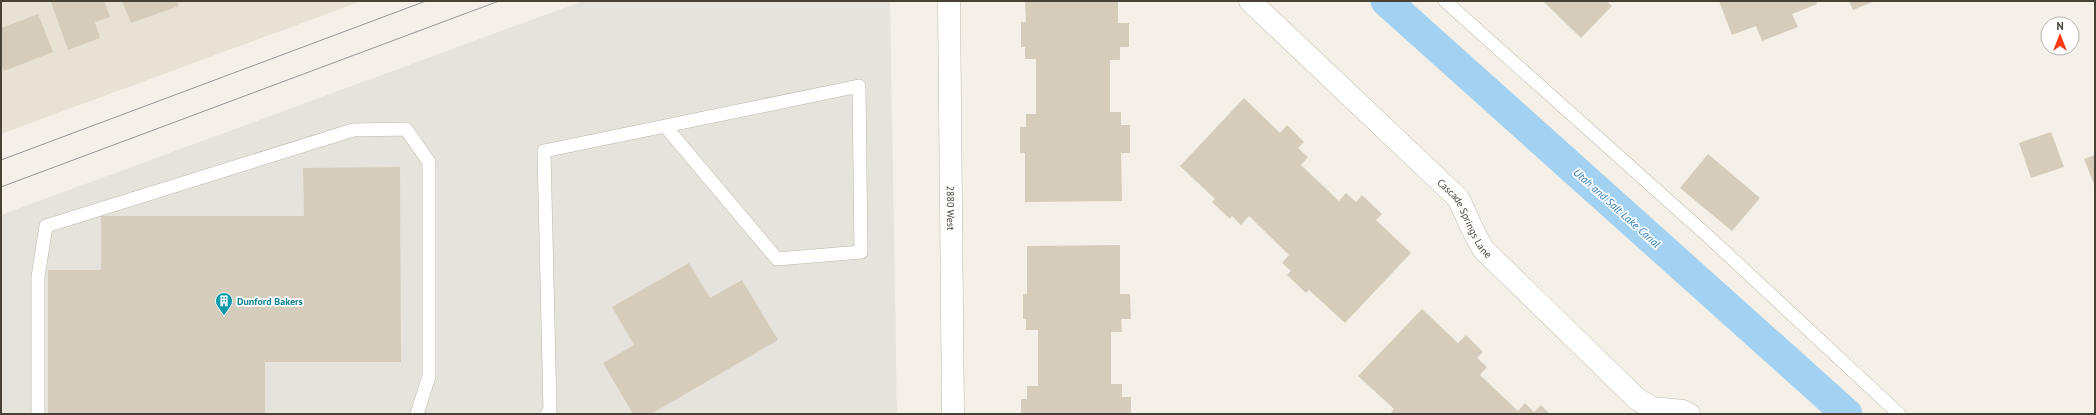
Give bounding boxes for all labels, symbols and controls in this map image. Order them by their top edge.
north arrow [2040,16,2080,56]
text: N [2056,19,2064,33]
water label: Utah and Salt Lake Canal [1571,165,1663,251]
street label: Cascade Springs Lane [1435,176,1495,261]
street label: 2880 West [944,185,958,231]
building icon: Dunford Bakers [214,291,234,316]
place label: Dunford Bakers [237,295,303,308]

